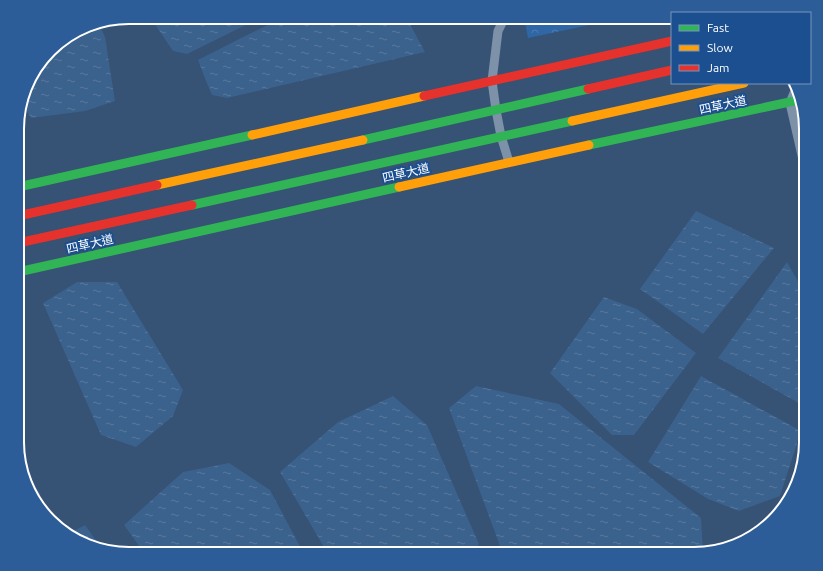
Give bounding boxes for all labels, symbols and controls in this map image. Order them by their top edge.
legend [671,12,811,84]
text: Fast [707,21,729,34]
text: Slow [707,41,733,54]
text: Jam [707,61,729,74]
street label: 四草大道 [698,93,748,116]
street label: 四草大道 [381,161,431,184]
street label: 四草大道 [65,232,115,255]

